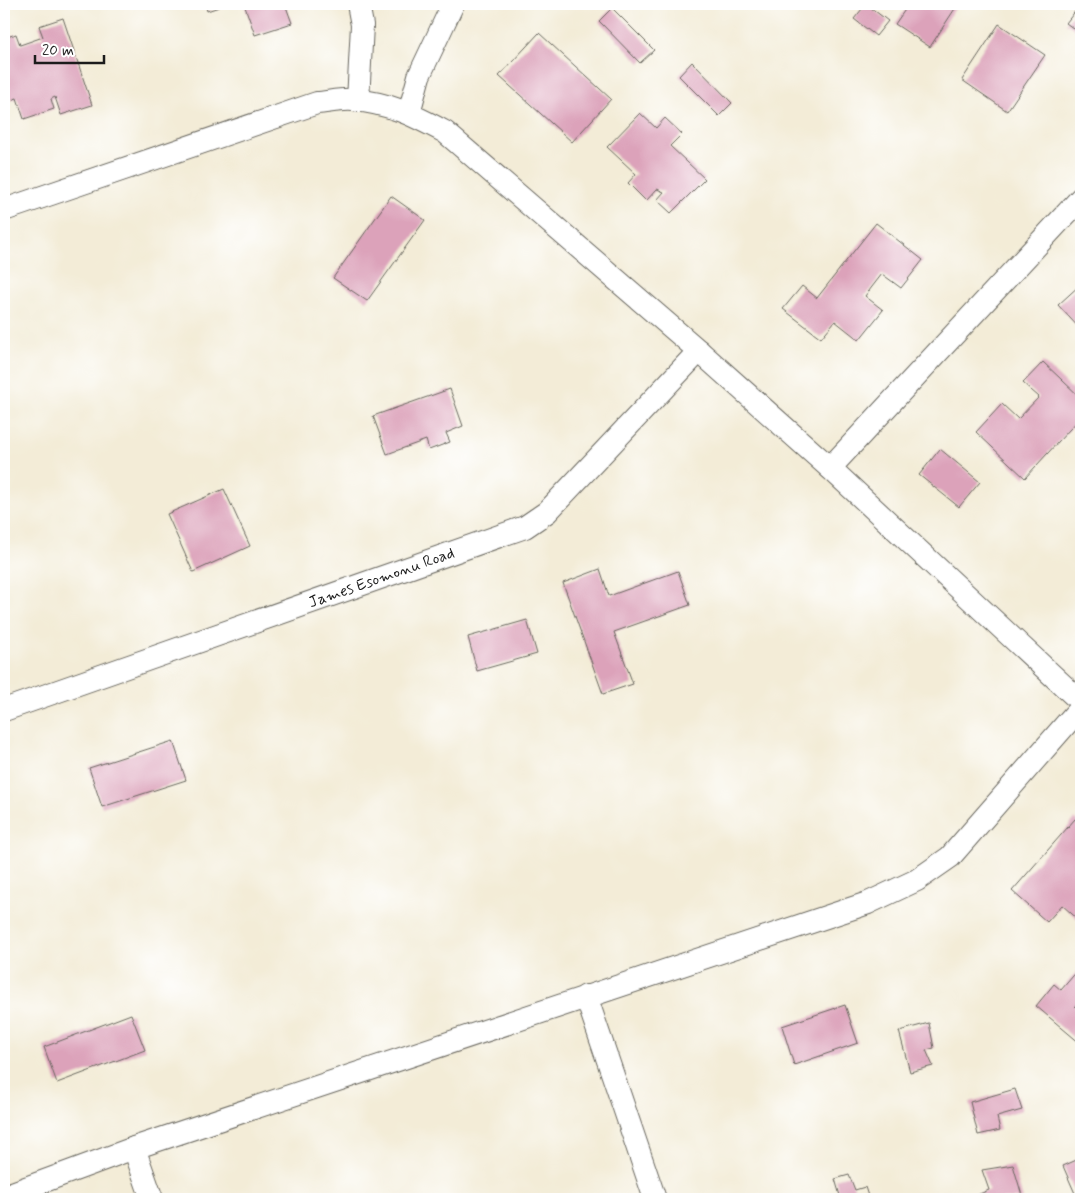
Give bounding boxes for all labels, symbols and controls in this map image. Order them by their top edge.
scale bar [35,32,104,64]
text: 20 m [42,41,74,61]
street label: James Esomonu Road [306,542,457,613]

